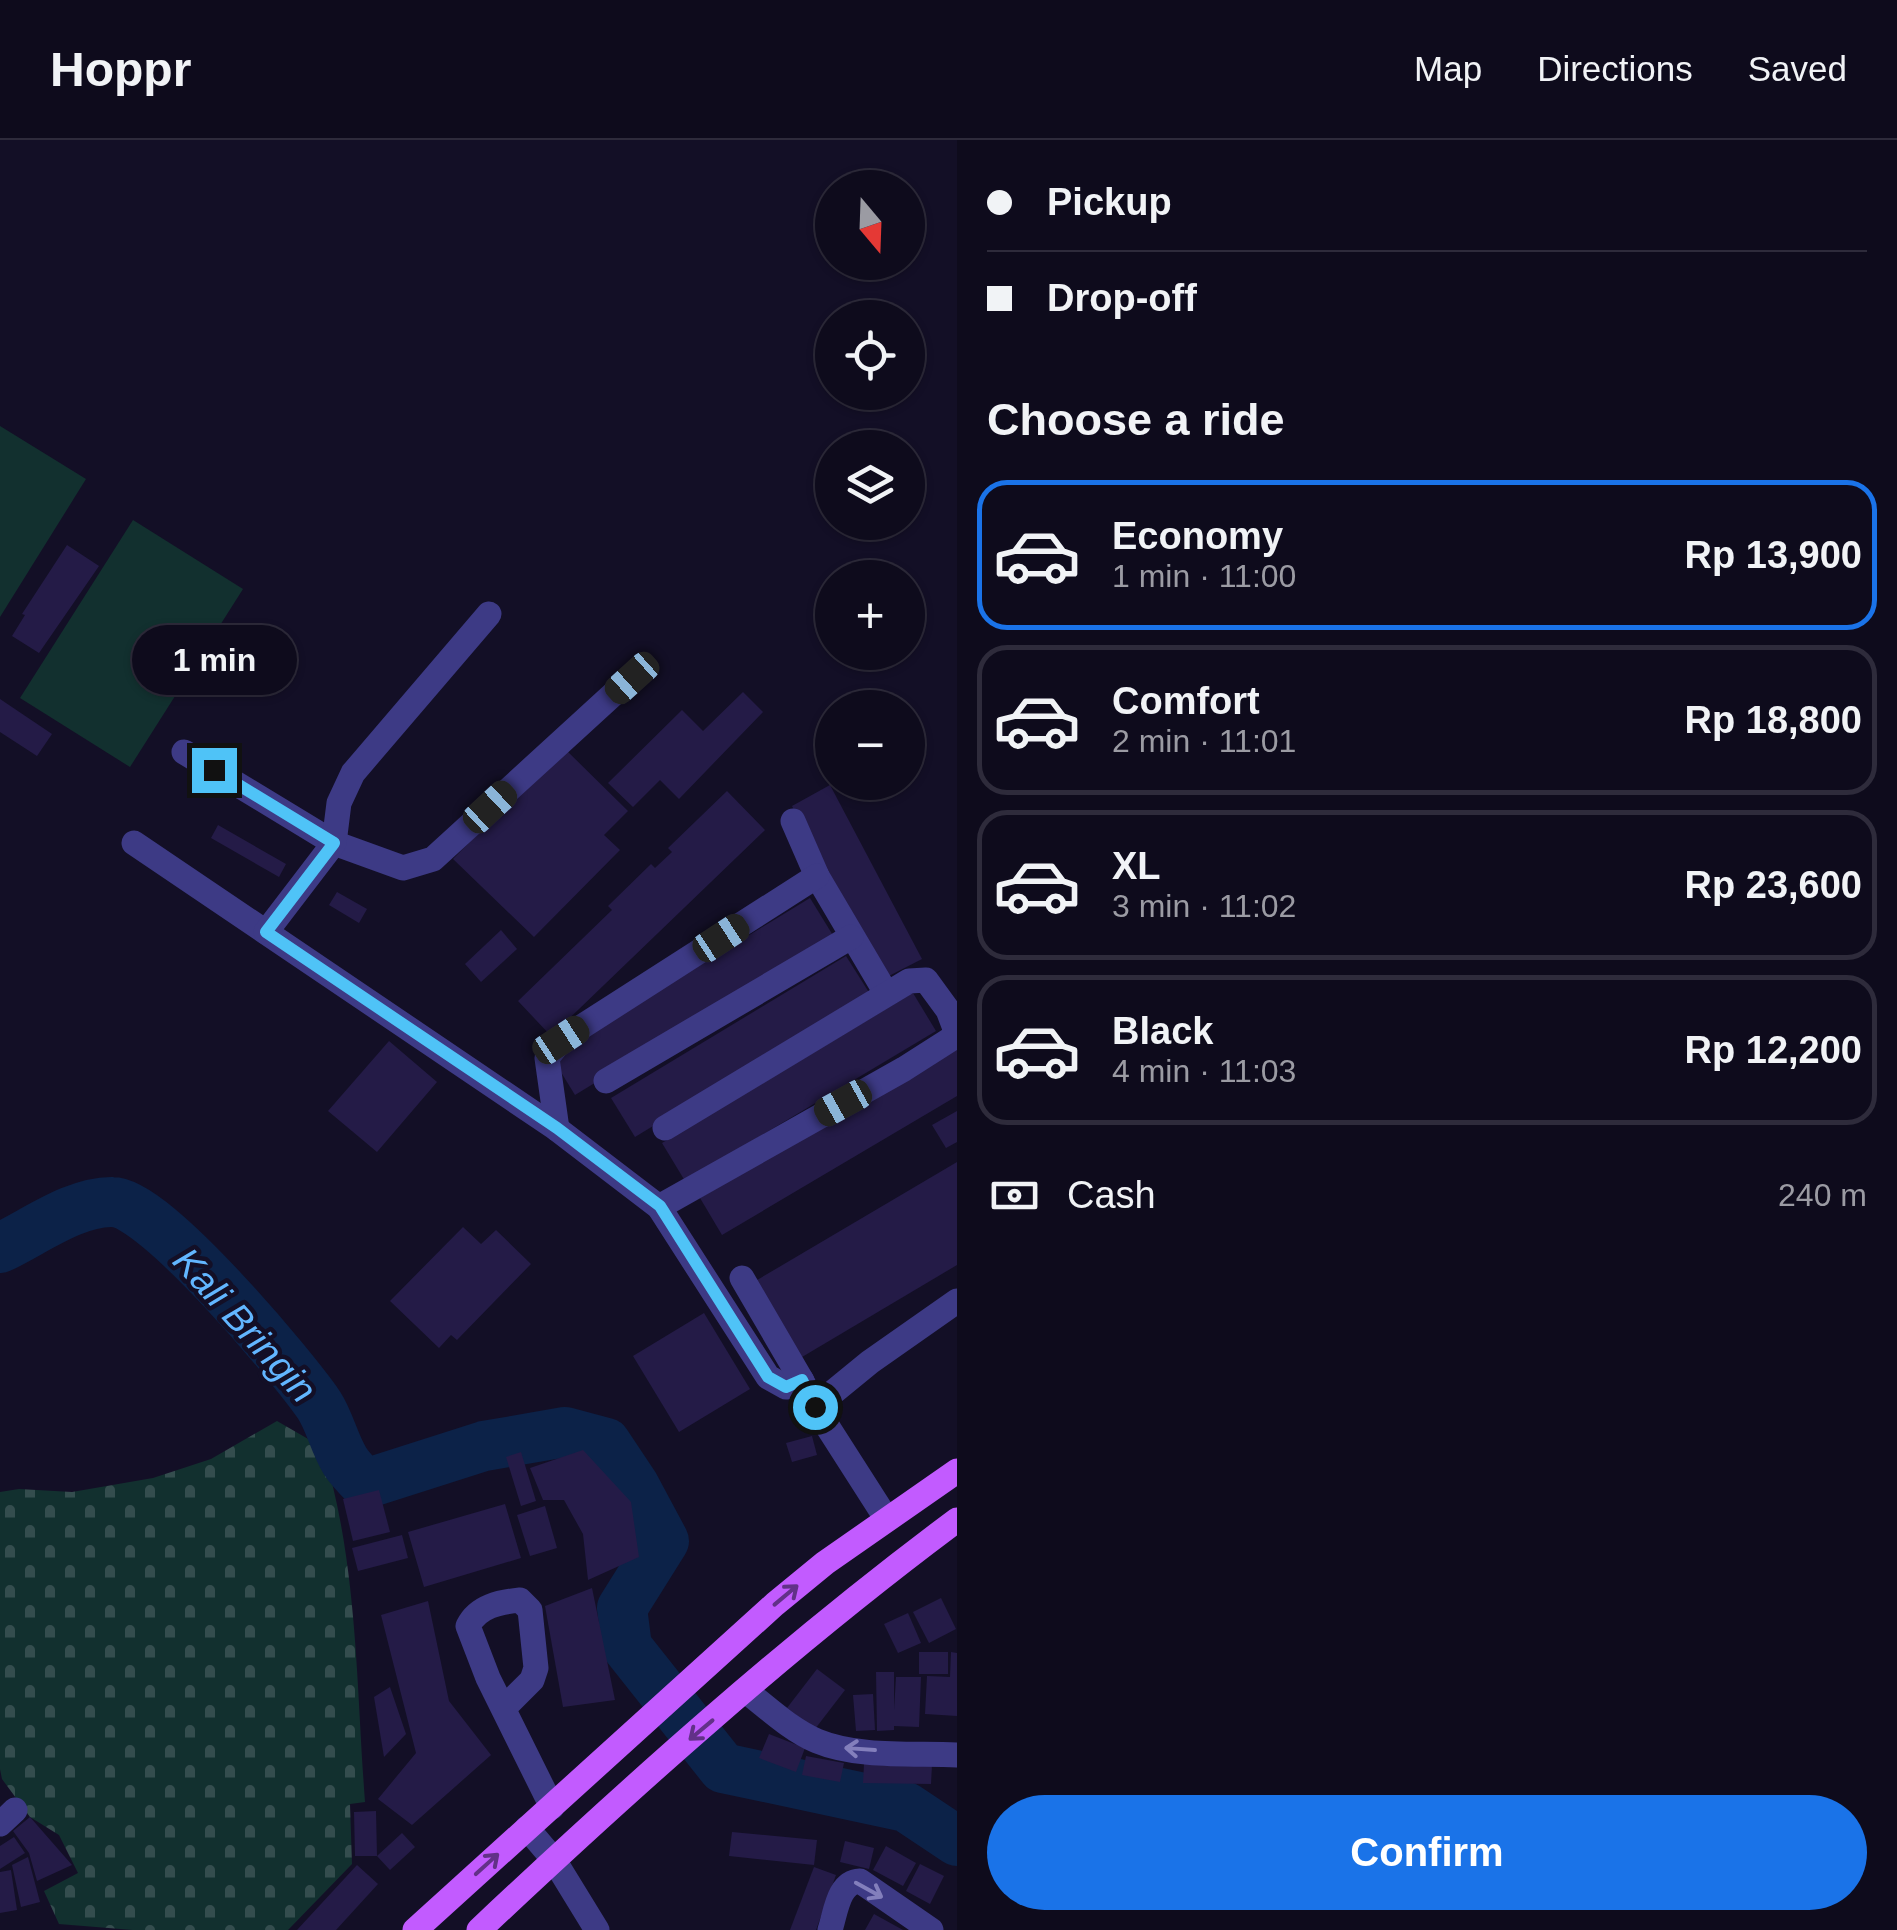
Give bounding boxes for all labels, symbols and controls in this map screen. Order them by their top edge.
text: Hoppr [50,43,191,96]
text: Map [1414,49,1482,88]
text: Directions [1537,49,1693,88]
text: Saved [1748,49,1847,88]
north arrow [815,170,925,280]
map controls [815,170,925,800]
text: Pickup [1047,181,1172,223]
text: Drop-off [1047,277,1197,319]
button: locate [815,300,925,410]
text: Choose a ride [987,394,1285,445]
button: layers [815,430,925,540]
icon: car [992,510,1082,600]
text: Economy [1112,515,1283,557]
text: Rp 13,900 [1685,534,1862,576]
text: 1 min · 11:00 [1112,558,1296,594]
button: + [815,560,925,670]
callout: 1 min [132,625,296,695]
text: 1 min [173,642,256,678]
car [600,647,664,709]
icon: car [992,675,1082,765]
text: Comfort [1112,680,1260,722]
button: − [815,690,925,800]
text: Rp 18,800 [1685,699,1862,741]
text: 2 min · 11:01 [1112,723,1296,759]
route end [192,748,237,793]
car [458,776,522,838]
icon: car [992,840,1082,930]
text: XL [1112,845,1161,887]
text: Rp 23,600 [1685,864,1862,906]
text: 3 min · 11:02 [1112,888,1296,924]
car [688,909,754,967]
icon: car [992,1005,1082,1095]
text: Black [1112,1010,1213,1052]
car [528,1011,594,1069]
text: Rp 12,200 [1685,1029,1862,1071]
text: 4 min · 11:03 [1112,1053,1296,1089]
car [809,1075,877,1131]
icon: cash [987,1168,1042,1223]
text: Cash [1067,1174,1156,1216]
text: 240 m [1778,1177,1867,1213]
water label: Kali Bringin [165,1240,325,1410]
route start [793,1385,838,1430]
one-way arrow [773,1584,799,1606]
one-way arrow [689,1718,715,1740]
one-way arrow [844,1740,876,1759]
button: Confirm [987,1795,1867,1910]
one-way arrow [474,1853,499,1876]
one-way arrow [854,1880,883,1900]

